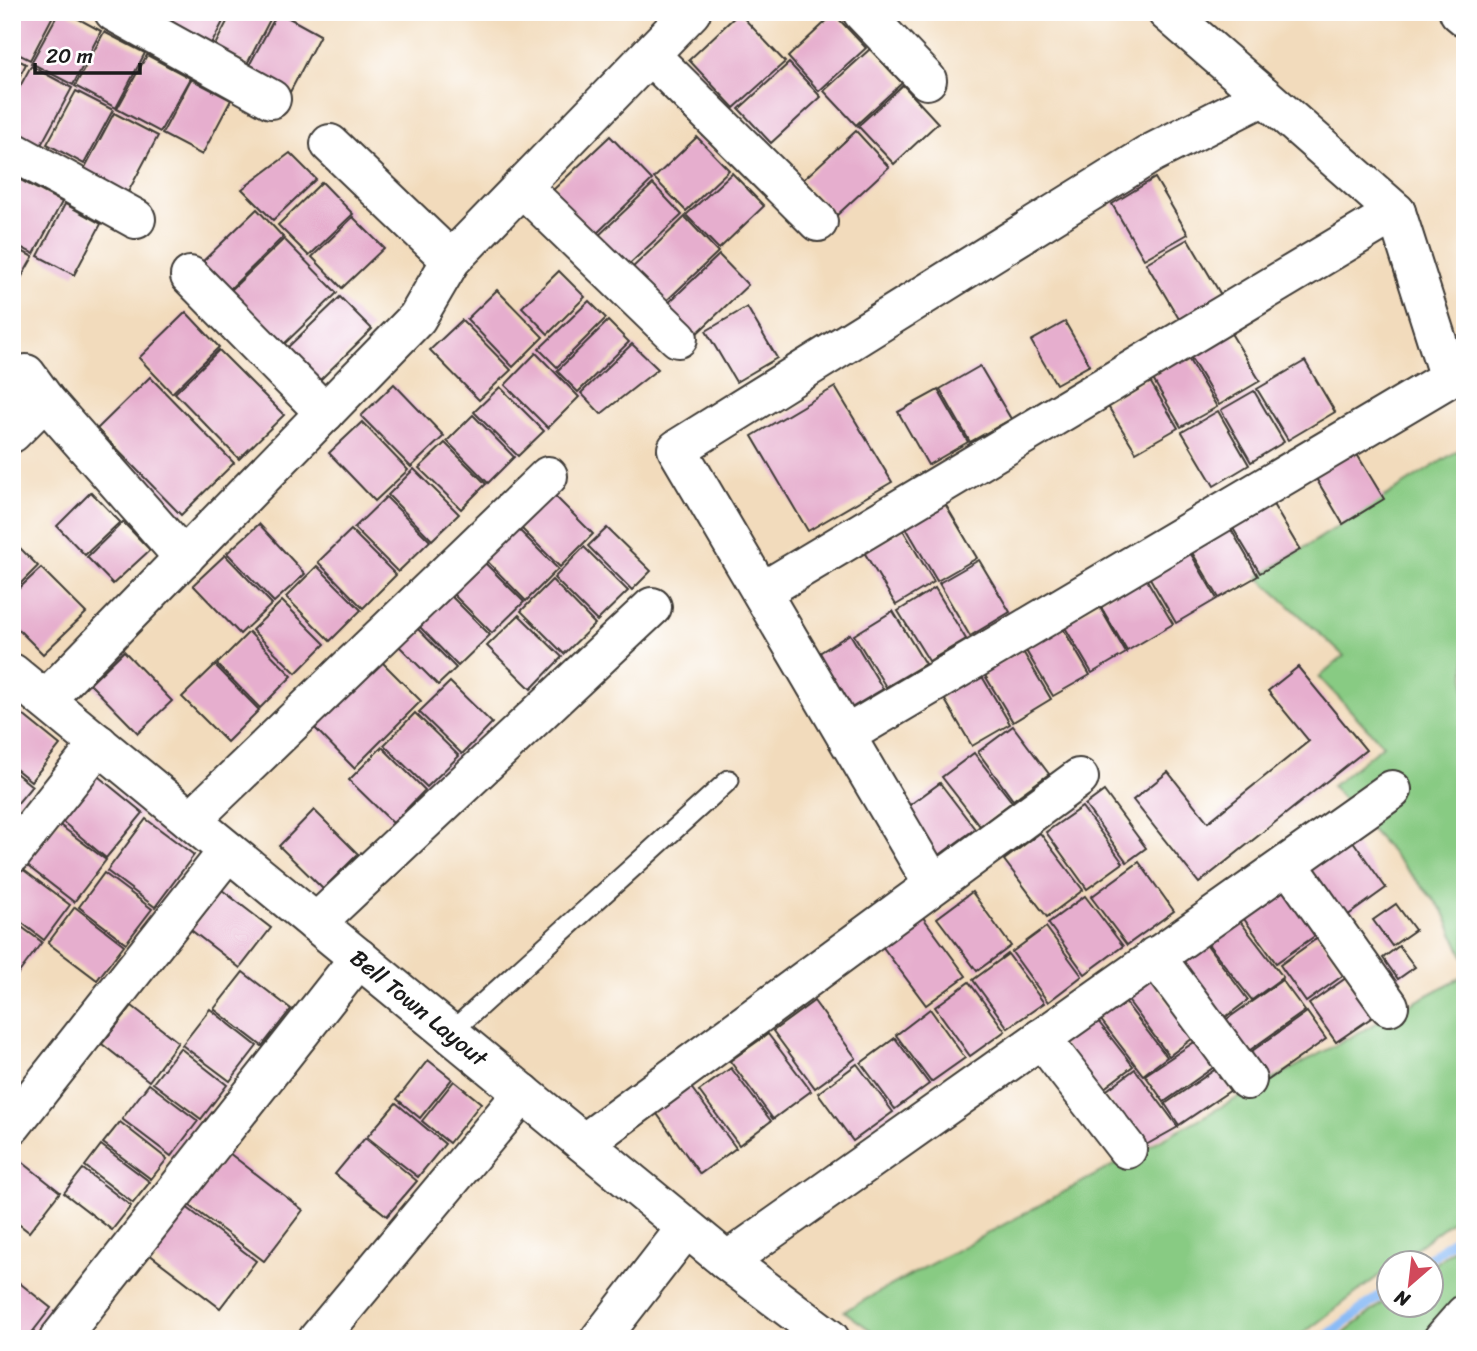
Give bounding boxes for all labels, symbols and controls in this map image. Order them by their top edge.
scale bar [35,32,140,76]
text: 20 m [46,37,93,75]
street label: Bell Town Layout [340,939,498,1079]
north arrow [1376,1250,1446,1320]
text: N [1388,1281,1417,1317]

